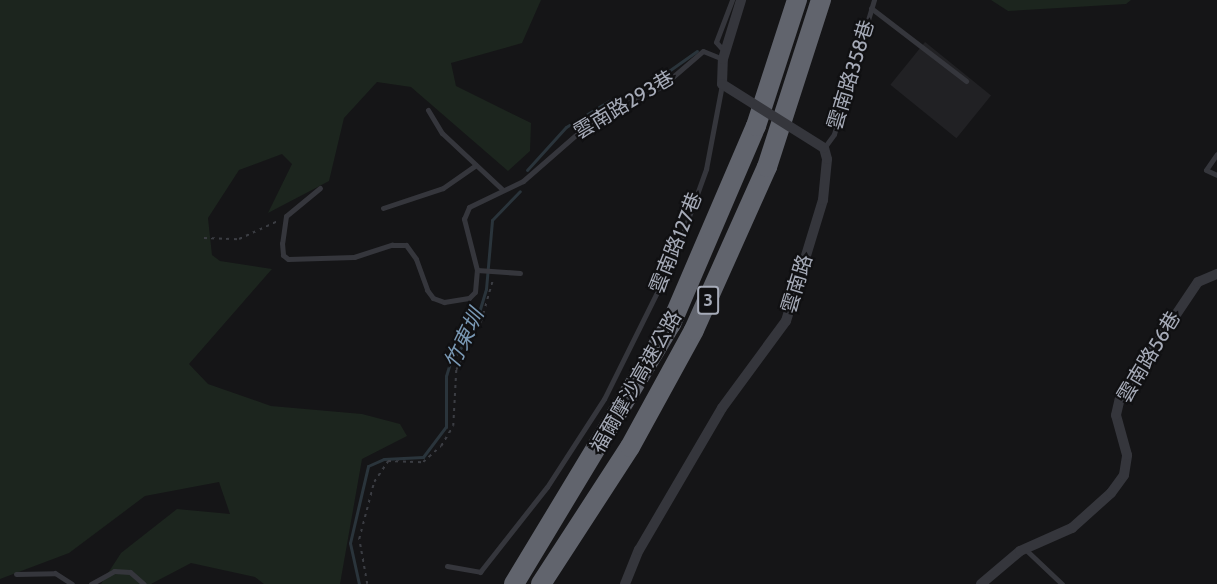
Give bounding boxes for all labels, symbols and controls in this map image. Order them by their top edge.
street label: 雲南路358巷 [823,17,879,133]
street label: 雲南路293巷 [570,66,678,144]
street label: 雲南路127巷 [645,189,707,297]
street label: 雲南路 [777,252,817,316]
road number: 3 [696,285,720,315]
water label: 竹東圳 [439,305,489,373]
street label: 福爾摩沙高速公路 [586,307,686,457]
street label: 雲南路56巷 [1112,307,1186,407]

